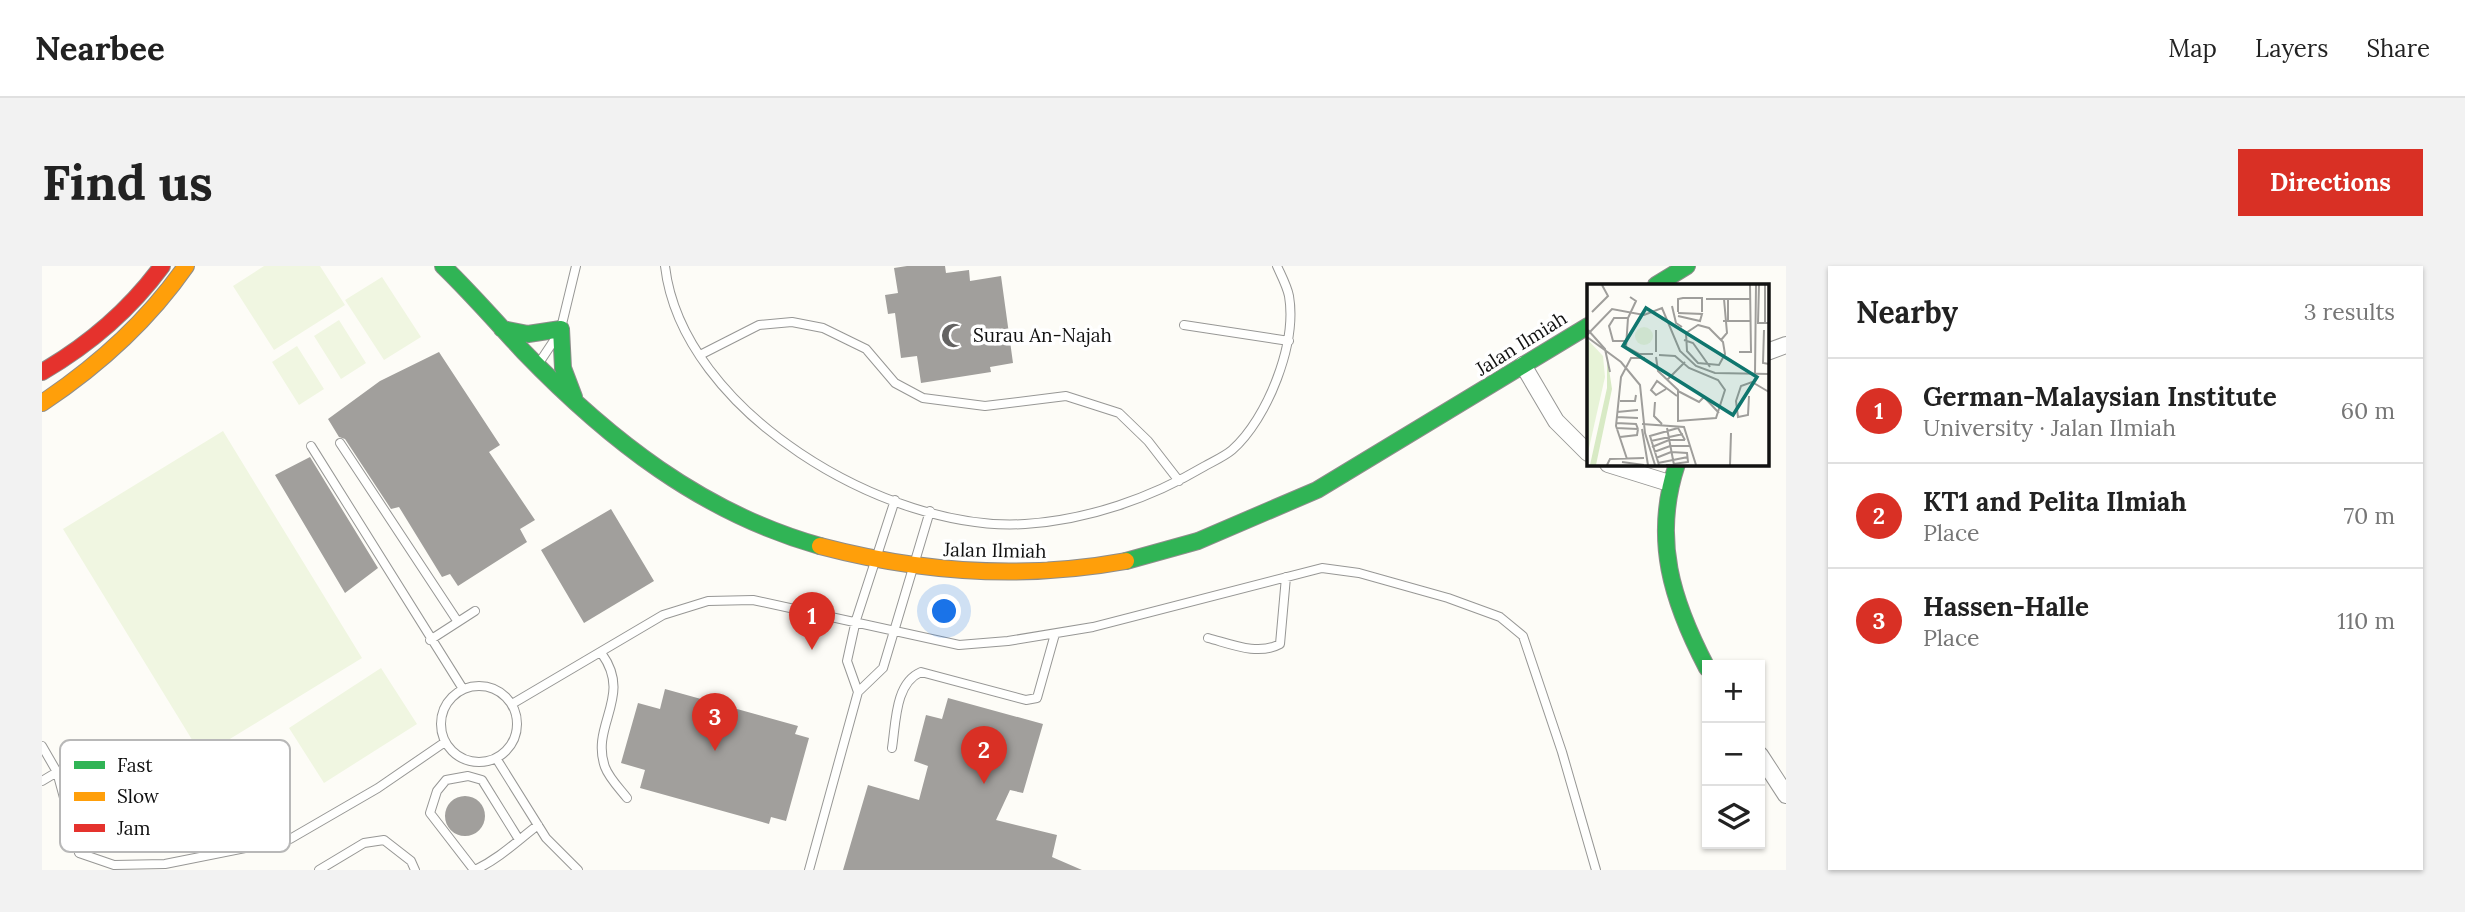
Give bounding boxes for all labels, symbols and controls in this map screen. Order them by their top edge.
text: Nearbee [35,27,165,69]
text: Map [2168,33,2217,64]
text: Layers [2255,33,2328,64]
text: Share [2366,33,2430,64]
button: Directions [2238,149,2423,216]
text: Find us [42,151,213,213]
inset map [1587,284,1769,466]
text: Nearby [1856,293,1958,331]
text: 3 results [2304,297,2395,326]
street label: Jalan Ilmiah [1470,305,1571,381]
mosque icon: Surau An-Najah [939,321,967,349]
place label: Surau An-Najah [973,323,1112,347]
text: German-Malaysian Institute [1923,380,2277,413]
text: 1 [1874,396,1884,425]
text: 60 m [2341,396,2395,425]
text: University · Jalan Ilmiah [1923,413,2176,442]
text: KT1 and Pelita Ilmiah [1923,485,2187,518]
text: 2 [1873,501,1885,530]
text: 70 m [2344,501,2395,530]
text: Place [1923,518,1980,547]
street label: Jalan Ilmiah [942,537,1047,563]
text: Hassen-Halle [1923,590,2089,623]
pin: 1 [789,592,835,650]
your location [927,594,961,628]
text: 3 [1873,606,1885,635]
text: 110 m [2337,606,2395,635]
text: Place [1923,623,1980,652]
map controls [1702,660,1765,849]
button: + [1702,660,1765,723]
pin: 3 [692,693,738,751]
button: − [1702,723,1765,786]
pin: 2 [961,726,1007,784]
legend [60,740,290,852]
text: Fast [117,753,153,777]
text: Slow [117,784,160,808]
button: layers [1702,786,1765,849]
text: Jam [116,816,151,840]

